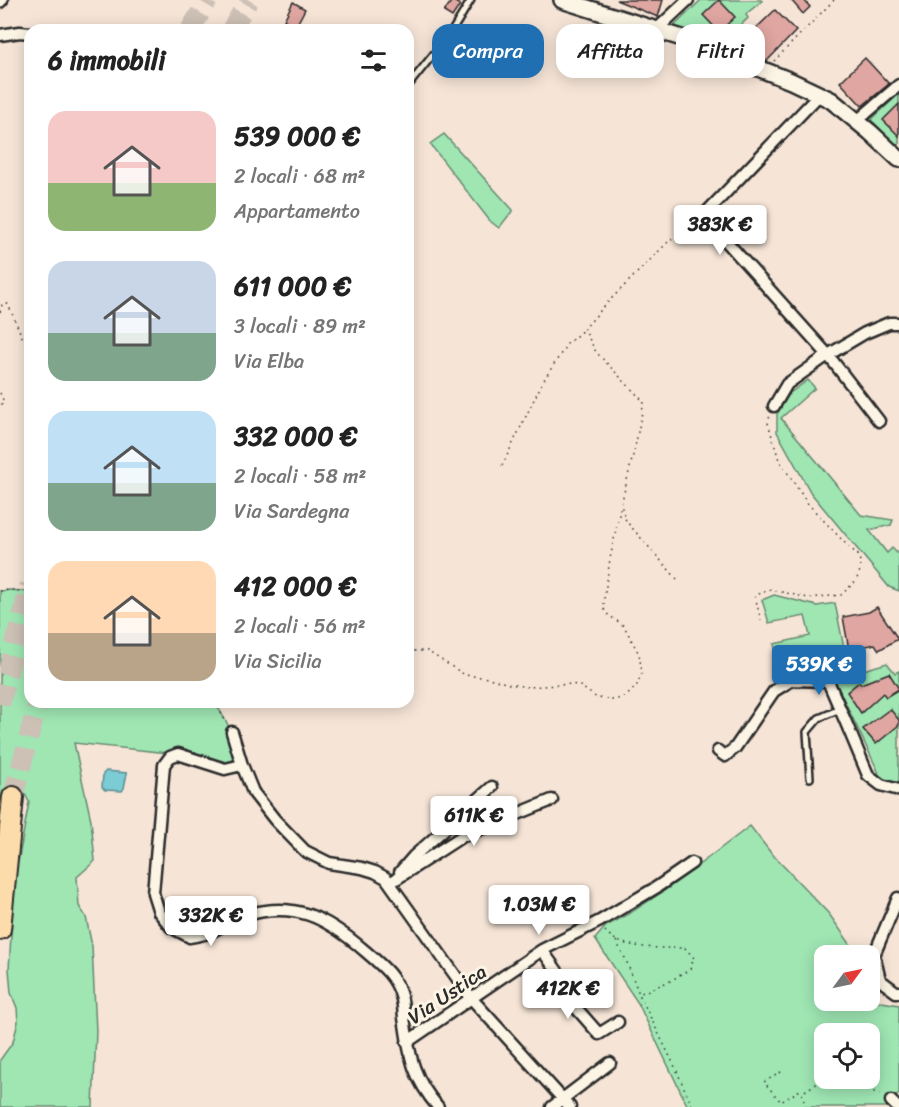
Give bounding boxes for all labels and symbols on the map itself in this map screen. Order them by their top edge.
pin: 383K € [671,205,769,256]
pin: 539K € [770,645,868,696]
pin: 611K € [425,796,523,847]
pin: 1.03M € [484,885,594,936]
pin: 332K € [162,896,260,947]
north arrow [814,945,880,1011]
street label: Via Ustica [400,955,494,1034]
pin: 412K € [519,969,617,1020]

